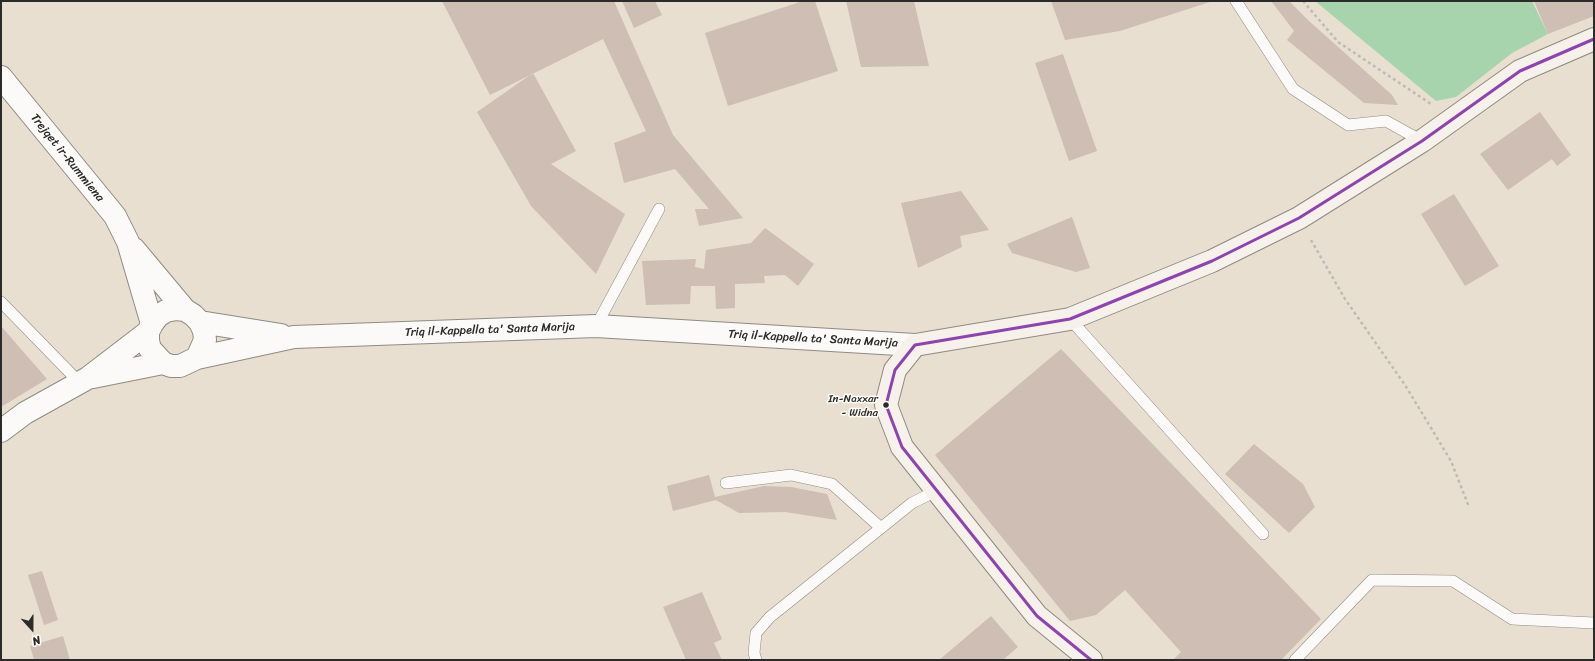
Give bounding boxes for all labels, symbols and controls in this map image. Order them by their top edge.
street label: Trejqet ir-Rummiena [27,111,107,205]
street label: Triq il-Kappella ta' Santa Marija [405,320,575,340]
street label: Triq il-Kappella ta' Santa Marija [728,327,898,351]
place label: In-Naxxar - Widna [828,392,878,418]
marker: In-Naxxar - Widna [881,400,891,410]
north arrow [12,609,52,649]
text: N [30,630,43,651]

